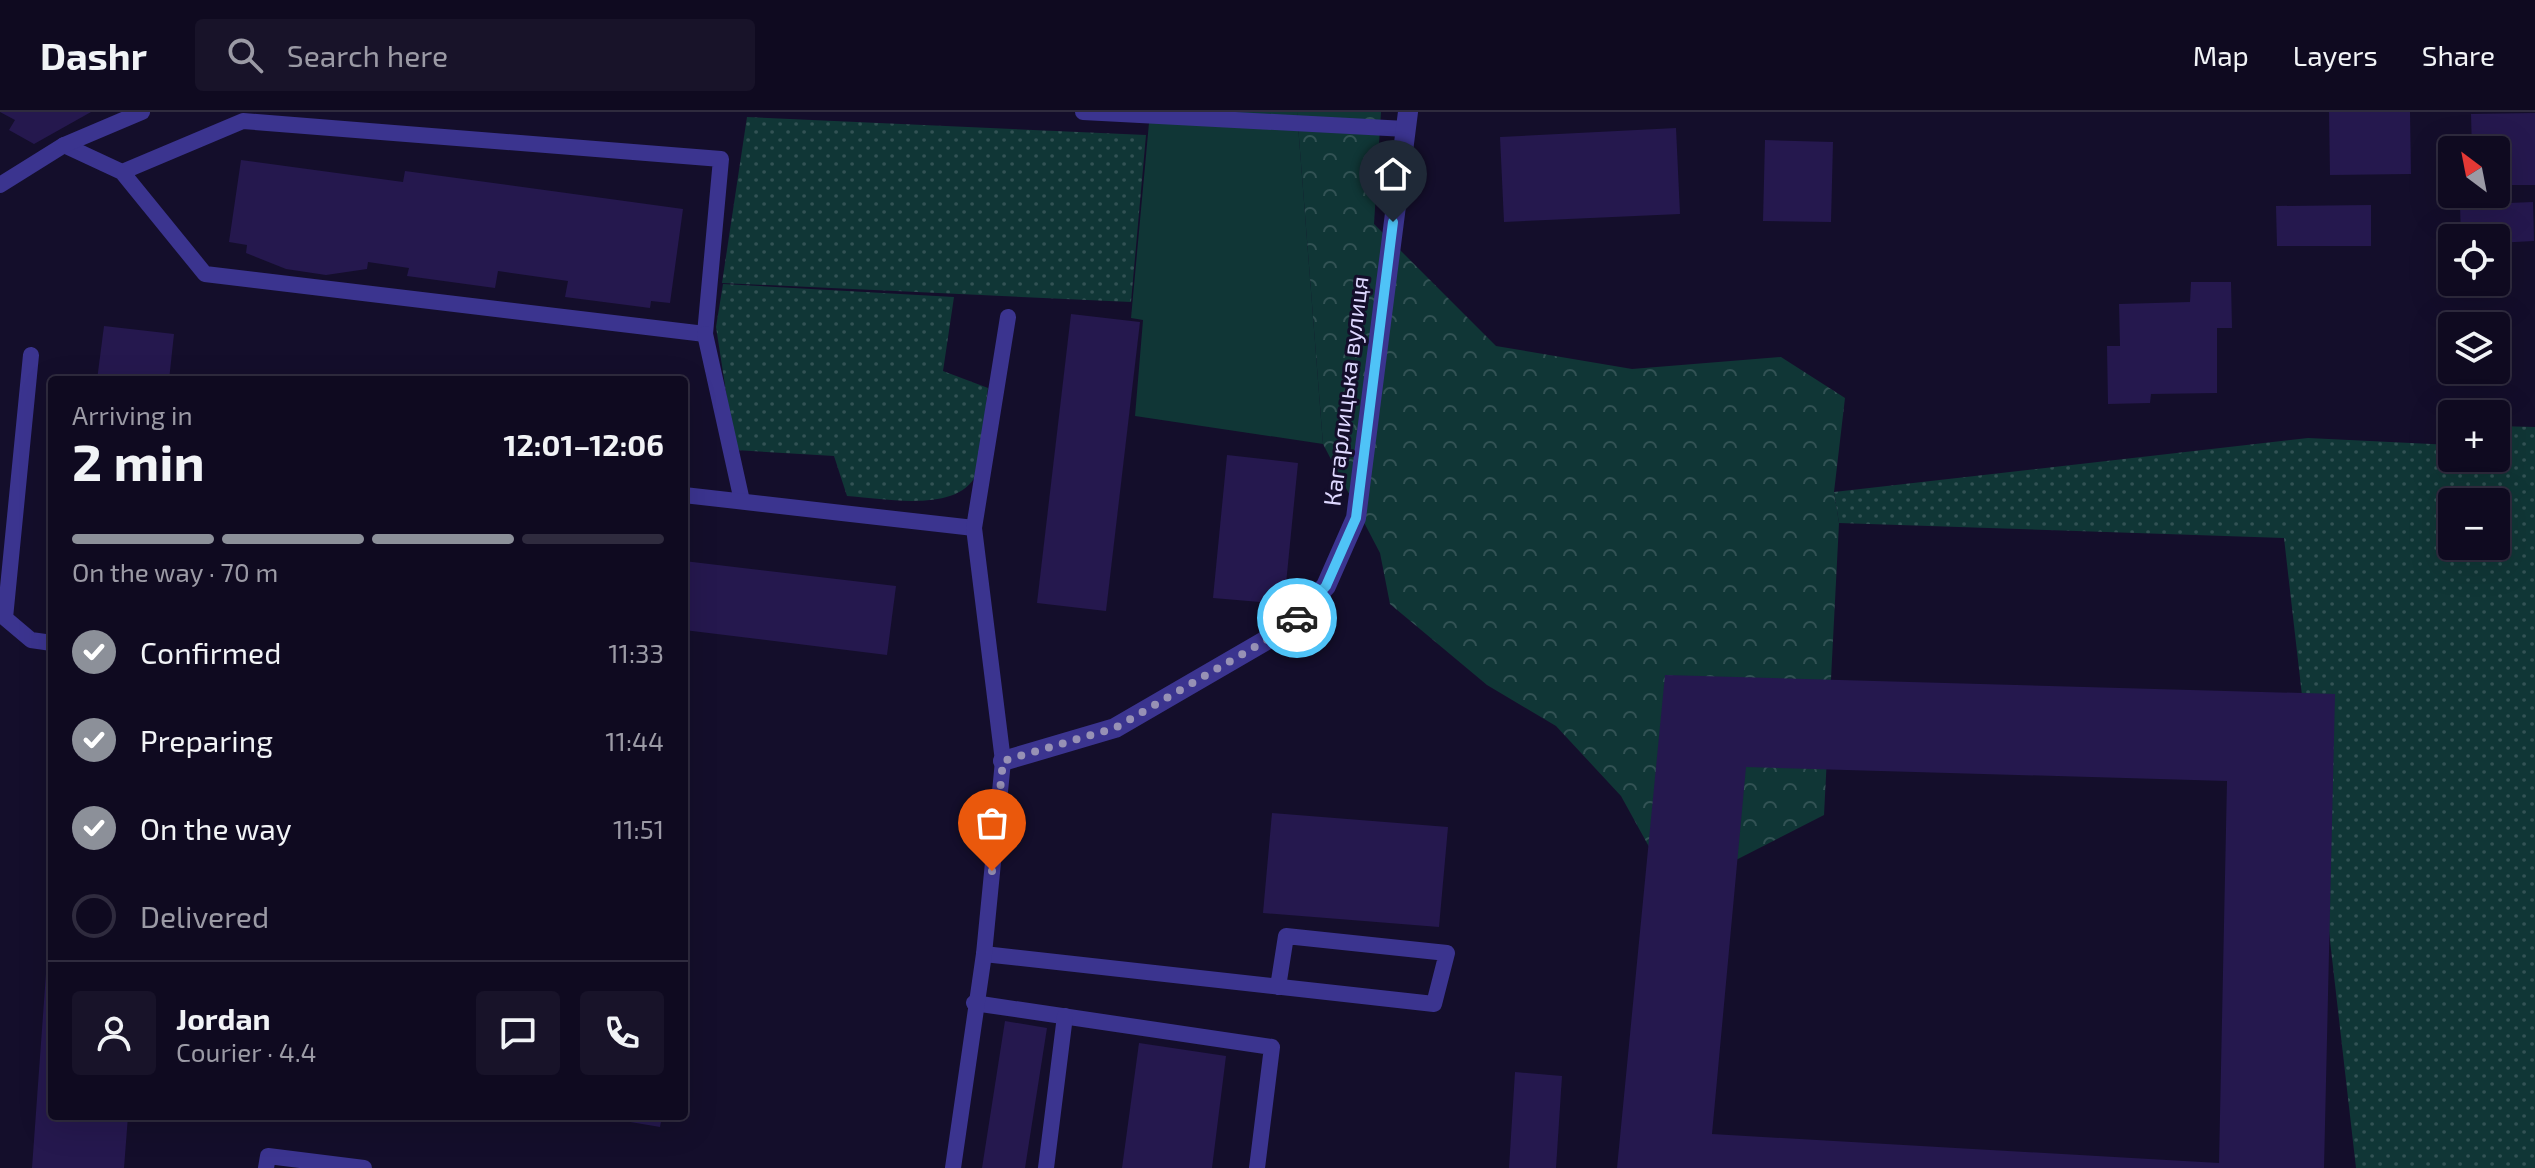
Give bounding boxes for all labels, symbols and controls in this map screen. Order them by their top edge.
search box [195,19,755,91]
text: Dashr [40,32,147,78]
icon: search [223,33,267,77]
text: Search here [287,37,448,73]
text: Map [2193,38,2249,72]
text: Layers [2293,38,2378,72]
text: Share [2422,38,2495,72]
north arrow [2438,136,2510,208]
map controls [2438,136,2510,560]
pin [1359,140,1427,222]
icon: home [1371,152,1415,196]
button: locate [2438,224,2510,296]
street label: Кагарлицька вулиця [1316,274,1374,508]
button: layers [2438,312,2510,384]
text: Arriving in [72,399,193,430]
button: + [2438,400,2510,472]
text: 12:01–12:06 [503,426,664,462]
text: 2 min [72,429,205,491]
button: − [2438,488,2510,560]
text: On the way · 70 m [72,556,278,587]
courier [1257,578,1337,658]
icon: car [1275,596,1319,640]
icon: check [72,630,116,674]
text: Confirmed [140,634,281,670]
text: 11:33 [608,637,664,668]
icon: check [72,718,116,762]
text: Preparing [140,722,273,758]
text: 11:44 [605,725,664,756]
pin [958,789,1026,871]
icon: bag [970,801,1014,845]
icon: check [72,806,116,850]
text: On the way [140,810,292,846]
text: 11:51 [613,813,664,844]
text: Delivered [140,898,269,934]
button: person [72,991,156,1075]
button: chat [476,991,560,1075]
button: phone [580,991,664,1075]
text: Jordan [176,1000,271,1036]
text: Courier · 4.4 [176,1036,317,1067]

